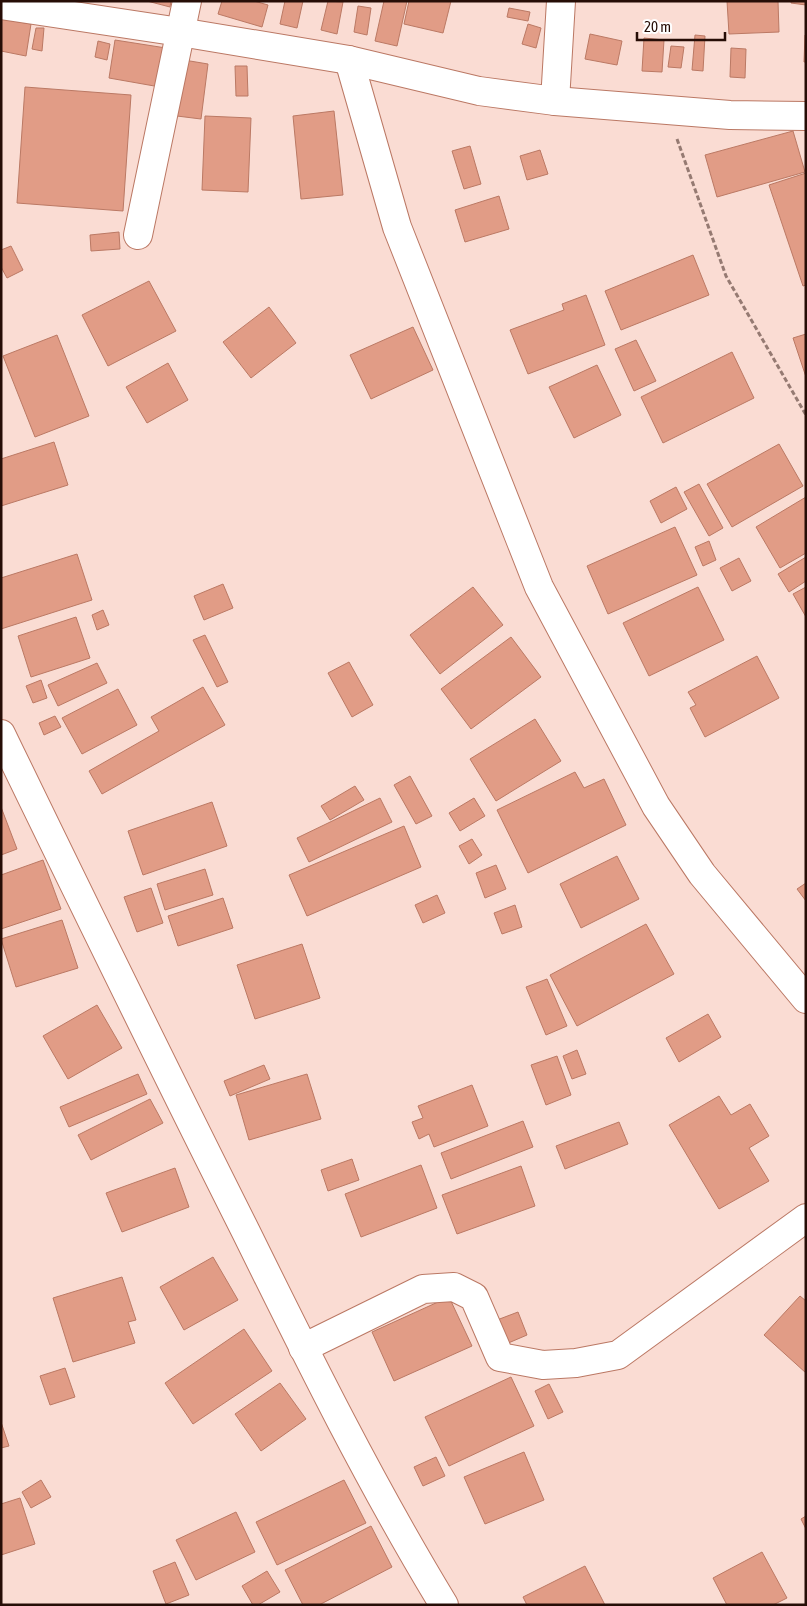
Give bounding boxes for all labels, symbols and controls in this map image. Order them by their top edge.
scale bar [637,10,724,42]
text: 20 m [644,18,671,35]

